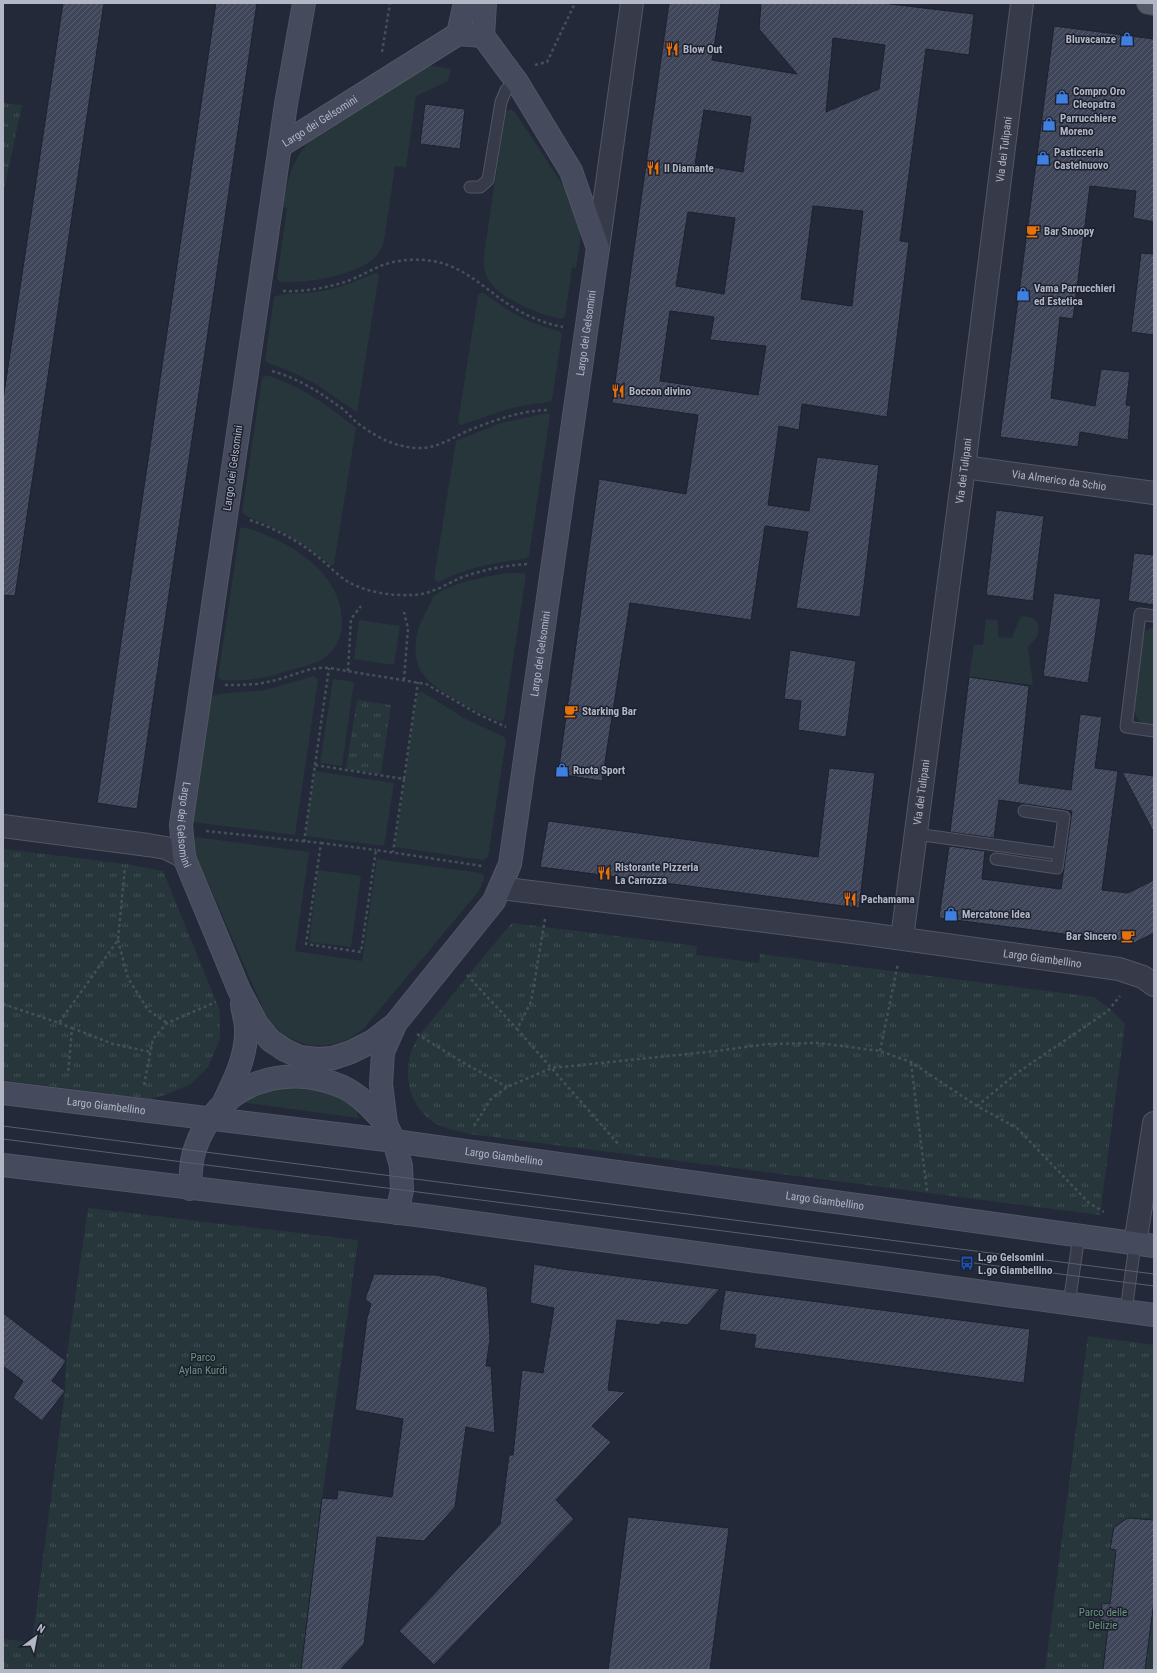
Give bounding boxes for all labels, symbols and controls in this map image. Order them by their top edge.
shop icon: Bluvacanze [1119,31,1135,47]
place label: Bluvacanze [1066,33,1116,46]
restaurant icon: Blow Out [664,41,680,57]
place label: Blow Out [683,43,723,56]
place label: Compro Oro Cleopatra [1073,85,1126,111]
shop icon: Compro Oro Cleopatra [1054,89,1070,105]
street label: Largo dei Gelsomini [280,92,360,149]
place label: Parrucchiere Moreno [1060,112,1116,138]
street label: Via dei Tulipani [993,116,1014,183]
shop icon: Parrucchiere Moreno [1041,116,1057,132]
place label: Pasticceria Castelnuovo [1054,146,1109,172]
shop icon: Pasticceria Castelnuovo [1035,150,1051,166]
restaurant icon: Il Diamante [645,160,661,176]
place label: Il Diamante [664,162,714,175]
cafe icon: Bar Snoopy [1025,223,1041,239]
place label: Bar Snoopy [1044,225,1094,238]
place label: Vama Parrucchieri ed Estetica [1034,282,1115,308]
shop icon: Vama Parrucchieri ed Estetica [1015,286,1031,302]
street label: Largo dei Gelsomini [573,289,598,377]
restaurant icon: Boccon divino [610,383,626,399]
place label: Boccon divino [629,385,692,398]
street label: Largo dei Gelsomini [221,424,245,512]
street label: Via dei Tulipani [953,437,974,505]
street label: Via Almerico da Schio [1011,467,1108,493]
street label: Largo dei Gelsomini [527,610,553,697]
cafe icon: Starking Bar [563,703,579,719]
place label: Starking Bar [582,705,637,718]
street label: Via dei Tulipani [910,759,932,826]
shop icon: Ruota Sport [554,762,570,778]
place label: Ruota Sport [573,764,626,777]
street label: Largo dei Gelsomini [174,781,194,870]
place label: Ristorante Pizzeria La Carrozza [615,861,699,887]
restaurant icon: Ristorante Pizzeria La Carrozza [596,865,612,881]
restaurant icon: Pachamama [842,891,858,907]
place label: Pachamama [861,893,915,906]
shop icon: Mercatone Idea [943,906,959,922]
place label: Mercatone Idea [962,908,1030,921]
cafe icon: Bar Sincero [1120,928,1136,944]
place label: Bar Sincero [1066,930,1118,943]
street label: Largo Giambellino [1002,946,1083,970]
street label: Largo Giambellino [66,1094,147,1117]
street label: Largo Giambellino [464,1144,544,1168]
street label: Largo Giambellino [785,1189,865,1212]
place label: L.go Gelsomini L.go Giambellino [978,1251,1053,1277]
bus stop icon: L.go Gelsomini L.go Giambellino [959,1255,975,1271]
park label: Parco Aylan Kurdi [179,1351,227,1377]
park label: Parco delle Delizie [1079,1606,1127,1632]
north arrow [16,1617,56,1657]
text: N [35,1622,48,1636]

